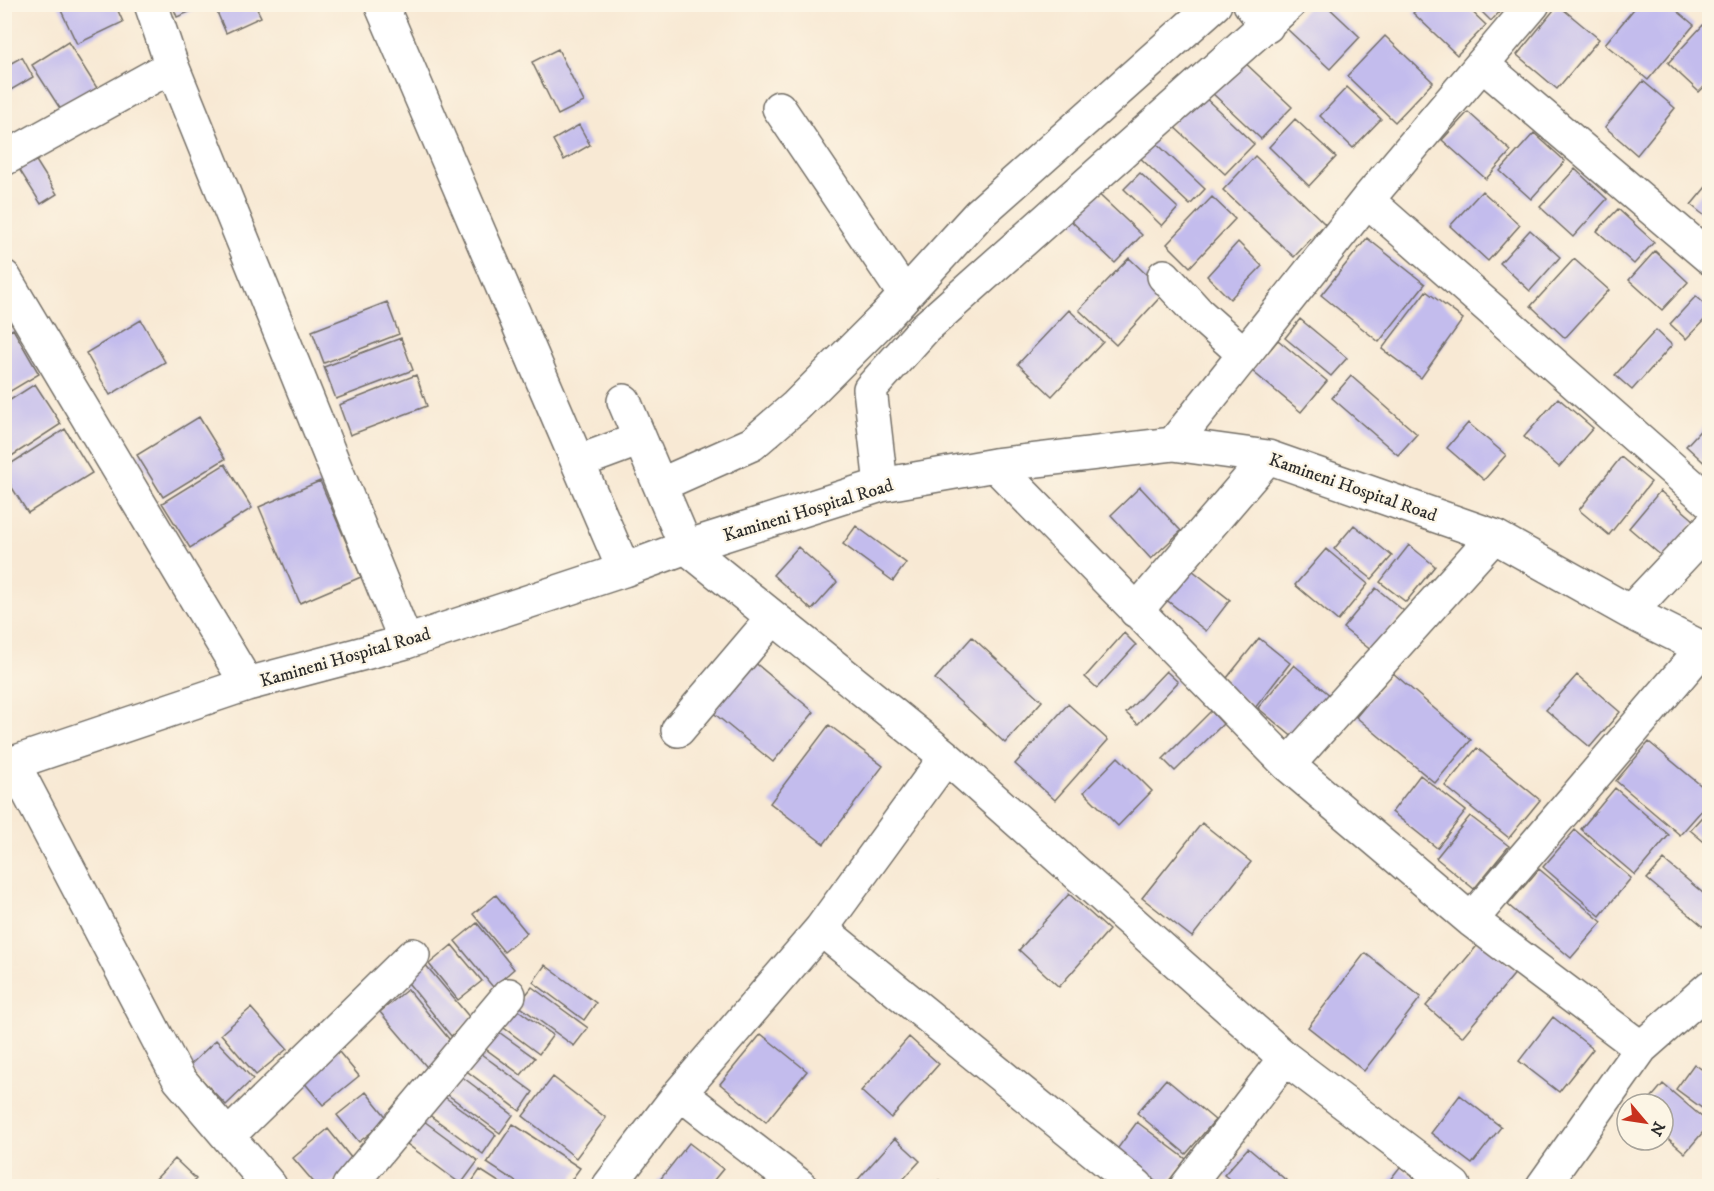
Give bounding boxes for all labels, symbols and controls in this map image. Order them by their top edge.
street label: Kamineni Hospital Road [1266,449,1440,527]
street label: Kamineni Hospital Road [721,475,896,547]
street label: Kamineni Hospital Road [257,623,433,693]
north arrow [1615,1092,1675,1152]
text: N [1645,1118,1669,1139]

